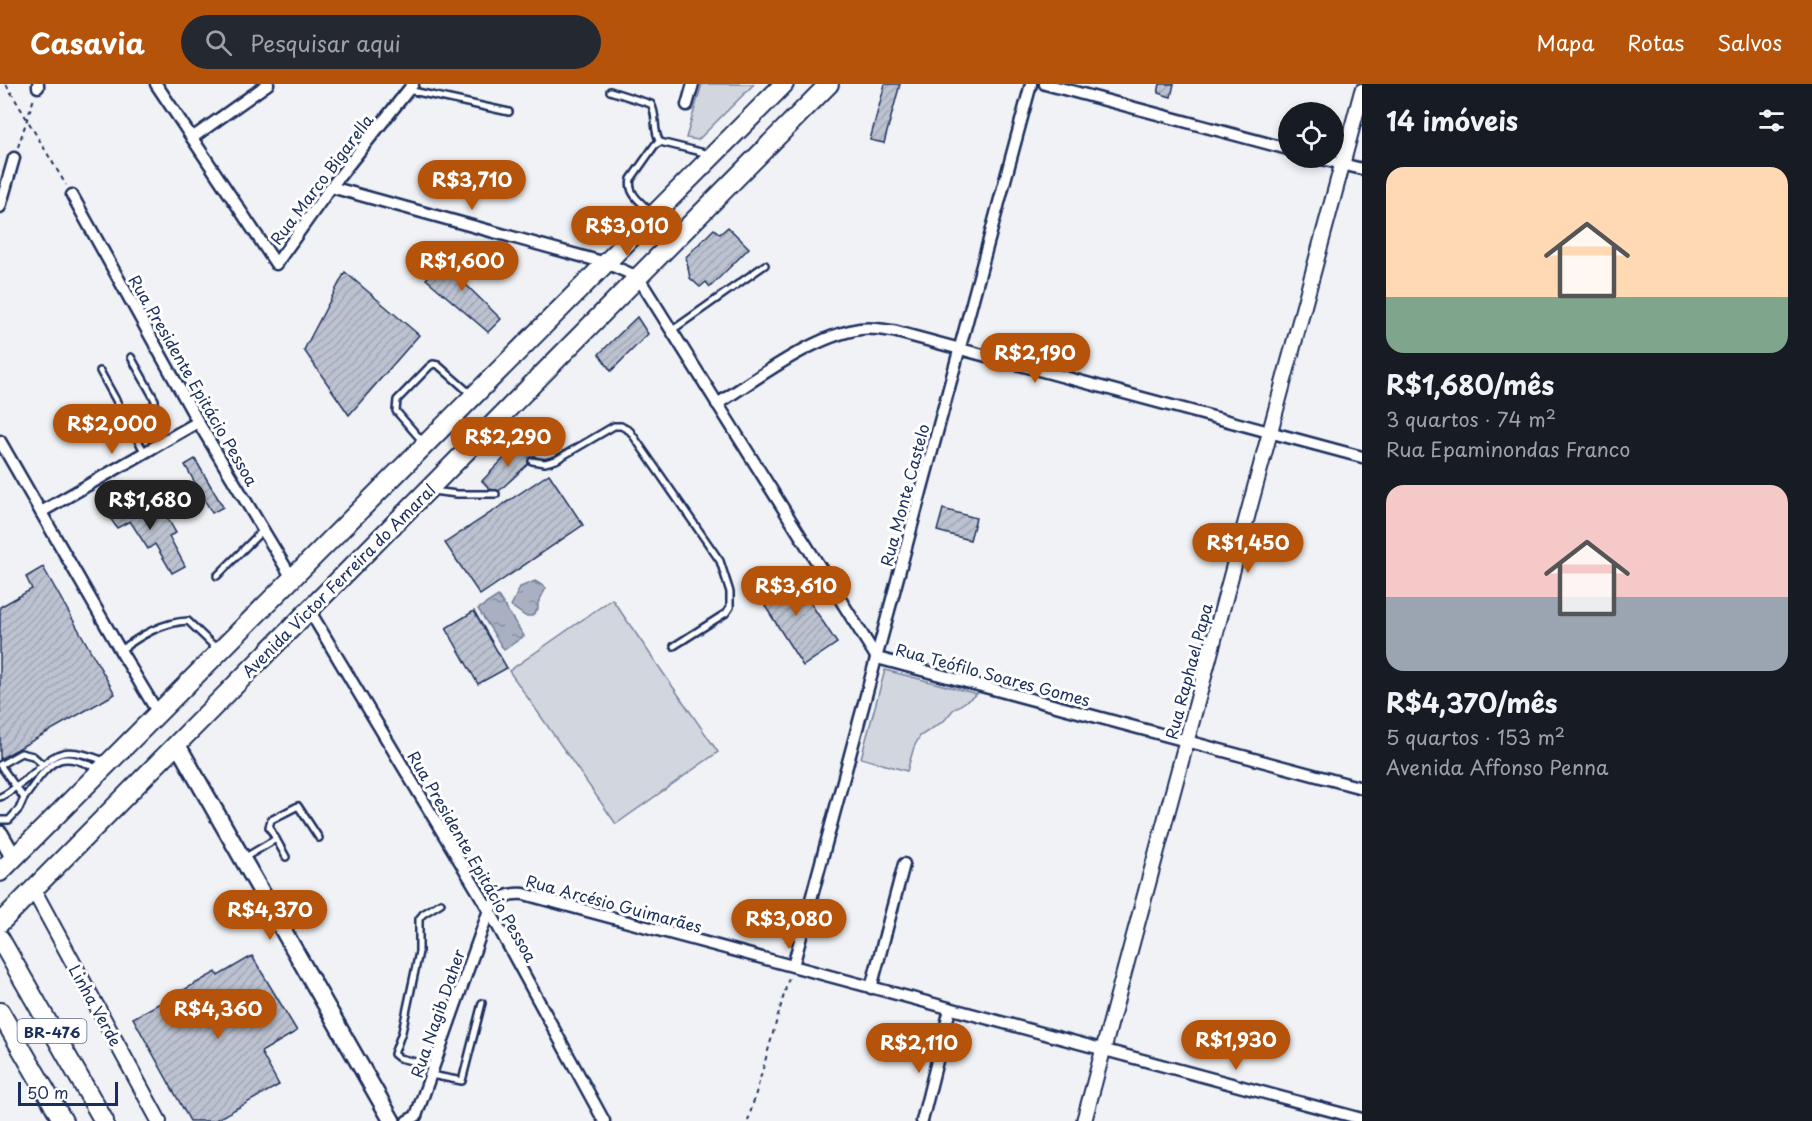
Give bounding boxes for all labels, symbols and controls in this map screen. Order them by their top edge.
search box [181,15,601,69]
text: Casavia [30,21,145,64]
icon: search [202,26,235,59]
text: Pesquisar aqui [250,26,401,59]
text: Mapa [1537,26,1594,58]
text: Rotas [1627,26,1684,58]
text: Salvos [1717,26,1782,58]
text: 14 imóveis [1386,101,1518,140]
map controls [1278,102,1344,168]
button: locate [1278,102,1344,168]
icon: filters [1755,104,1788,137]
street label: Rua Marco Bigarella [264,109,378,249]
pin: R$3,710 [417,160,527,211]
text: R$3,710 [432,164,512,194]
pin: R$3,010 [572,206,682,257]
icon: home [1533,206,1641,314]
text: R$3,010 [585,210,669,240]
pin: R$1,600 [407,241,517,292]
text: R$1,600 [420,245,505,275]
street label: Rua Presidente Epitácio Pessoa [124,270,265,490]
pin: R$2,190 [980,333,1090,384]
text: R$2,190 [994,337,1076,367]
text: R$1,680/mês [1386,365,1554,404]
pin: R$2,000 [57,404,167,455]
text: 3 quartos · 74 m² [1386,404,1556,434]
text: R$2,000 [67,408,157,438]
pin: R$2,290 [453,417,563,468]
text: R$2,290 [465,421,551,451]
street label: Rua Monte Castelo [873,421,935,569]
text: Rua Epaminondas Franco [1386,434,1630,464]
street label: Avenida Victor Ferreira do Amaral [236,478,440,682]
pin: R$1,680 [95,480,205,531]
text: R$1,680 [109,484,191,514]
pin: R$1,450 [1193,523,1303,574]
icon: home [1533,524,1641,632]
text: R$1,450 [1206,527,1290,557]
pin: R$3,610 [741,566,851,617]
text: R$3,610 [755,570,837,600]
street label: Rua Raphael Papa [1158,600,1218,742]
street label: Rua Teófilo Soares Gomes [893,636,1093,712]
text: R$4,370/mês [1386,683,1558,722]
text: 5 quartos · 153 m² [1386,722,1565,752]
street label: Rua Presidente Epitácio Pessoa [403,746,544,966]
text: Avenida Affonso Penna [1386,752,1608,782]
street label: Rua Arcésio Guimarães [523,868,705,938]
pin: R$4,370 [215,890,325,941]
text: R$4,370 [227,894,313,924]
pin: R$3,080 [734,899,844,950]
text: R$3,080 [745,903,833,933]
street label: Rua Nagib Daher [404,945,470,1081]
street label: Linha Verde [64,960,128,1050]
pin: R$4,360 [163,989,273,1040]
text: R$4,360 [174,993,262,1023]
road number: BR-476 [17,1019,86,1043]
pin: R$1,930 [1181,1020,1291,1071]
pin: R$2,110 [864,1023,974,1074]
text: R$1,930 [1195,1024,1277,1054]
text: R$2,110 [880,1027,958,1057]
scale bar [18,1079,118,1106]
text: 50 m [27,1080,68,1104]

